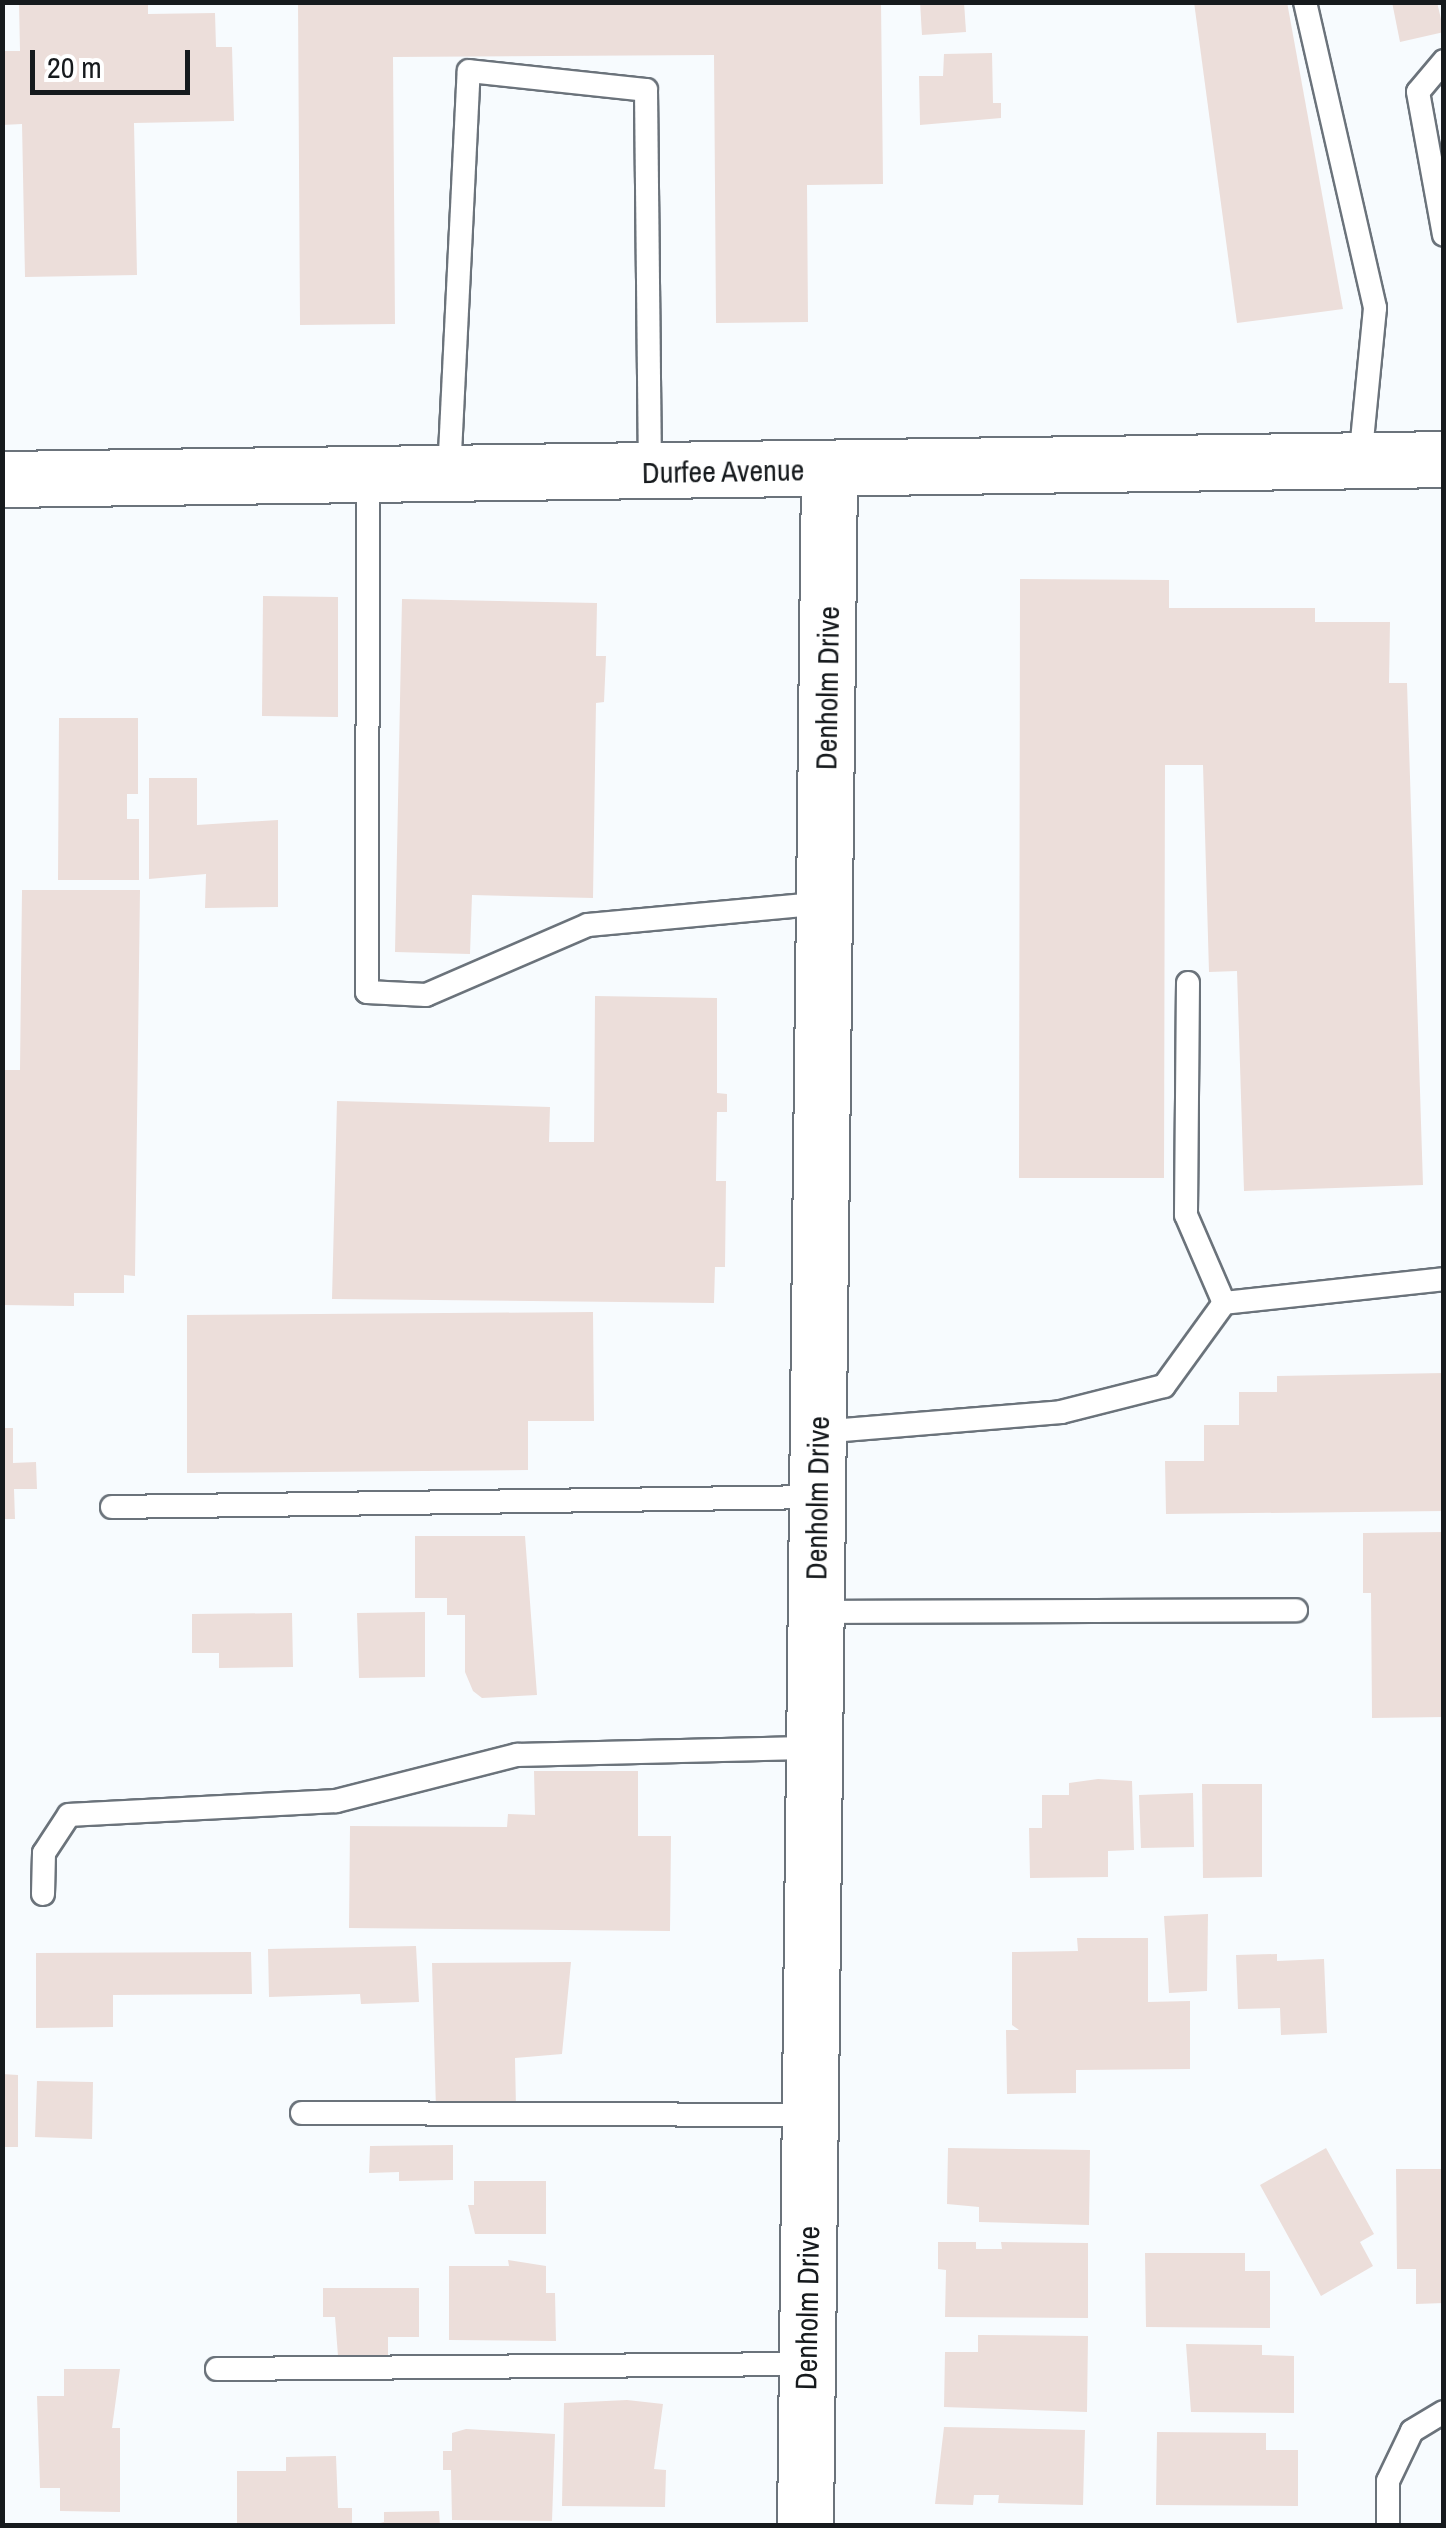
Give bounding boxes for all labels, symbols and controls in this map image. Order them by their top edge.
scale bar [35,30,195,92]
text: 20 m [47,47,102,87]
street label: Durfee Avenue [641,452,805,490]
street label: Denholm Drive [808,606,846,770]
street label: Denholm Drive [798,1416,836,1580]
street label: Denholm Drive [788,2226,826,2390]

